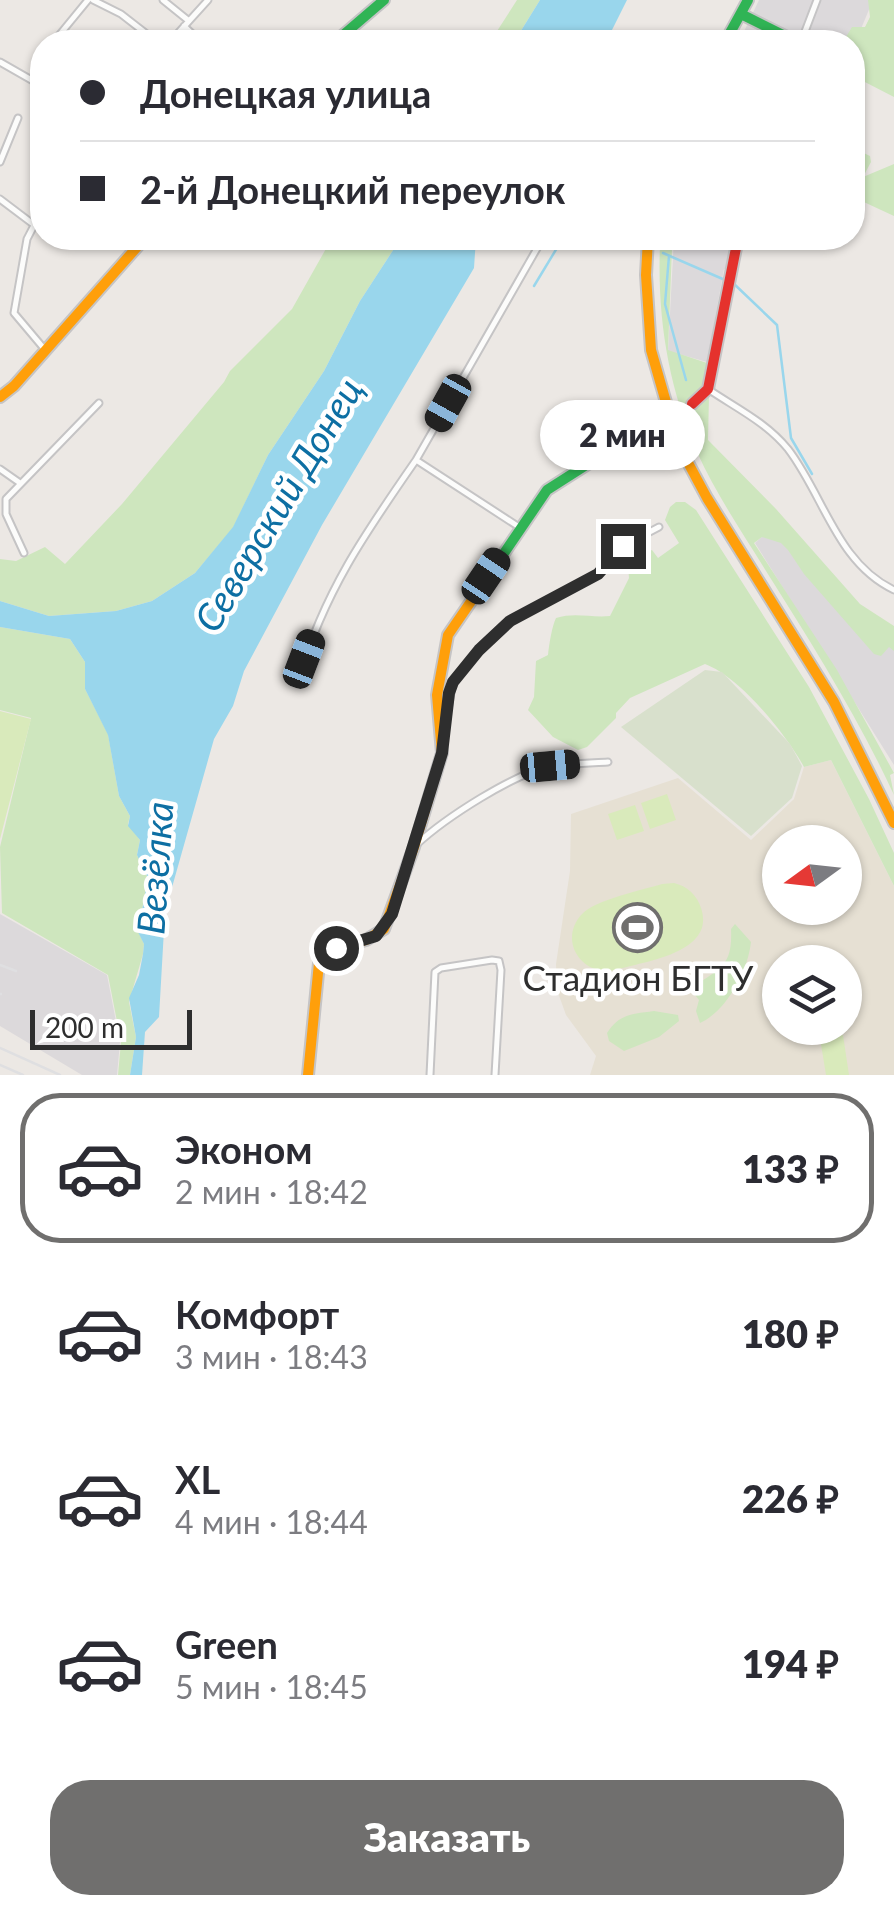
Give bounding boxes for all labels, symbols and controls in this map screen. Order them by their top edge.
text: Донецкая улица [140,70,431,116]
text: 2-й Донецкий переулок [140,166,565,212]
water label: Северский Донец [183,369,371,639]
car [420,369,476,437]
callout: 2 мин [540,401,706,471]
text: 2 мин [579,415,666,454]
route end [601,524,646,569]
car [457,543,515,609]
car [279,626,329,692]
car [519,748,581,784]
water label: Везёлка [126,800,182,936]
north arrow [762,825,862,925]
map controls [762,825,862,1045]
sports icon: Стадион БГТУ [612,901,664,953]
route start [314,926,359,971]
button: layers [762,945,862,1045]
place label: Стадион БГТУ [523,956,754,998]
scale bar [30,1005,192,1050]
text: 200 m [45,1010,124,1044]
icon: car [55,1123,145,1213]
text: Эконом [175,1126,313,1172]
text: 133 ₽ [742,1145,839,1191]
text: 2 мин · 18:42 [175,1172,368,1211]
icon: car [55,1288,145,1378]
text: Комфорт [175,1291,339,1337]
text: 180 ₽ [742,1310,839,1356]
text: 3 мин · 18:43 [175,1337,368,1376]
icon: car [55,1453,145,1543]
text: XL [175,1456,220,1502]
text: 226 ₽ [742,1475,839,1521]
text: 4 мин · 18:44 [175,1502,368,1541]
icon: car [55,1618,145,1708]
text: Green [175,1621,278,1667]
text: 194 ₽ [742,1640,839,1686]
text: 5 мин · 18:45 [175,1667,368,1706]
button: Заказать [50,1780,844,1895]

